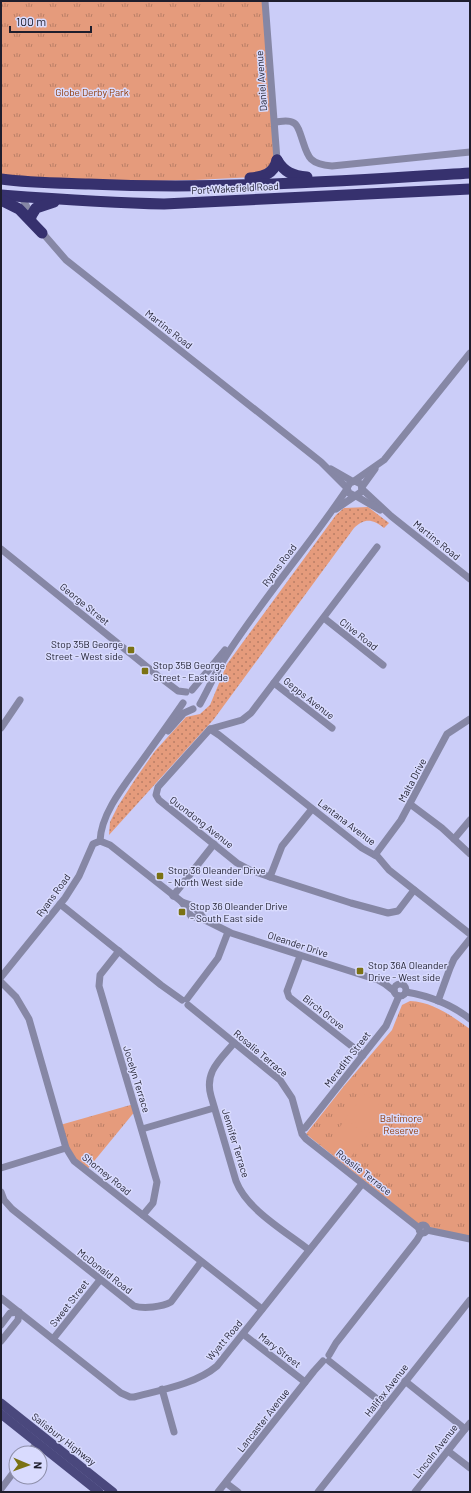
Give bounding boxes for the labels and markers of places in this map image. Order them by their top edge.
place label: Stop 35B George Street - West side [46,638,123,662]
marker: Stop 35B George Street - West side [126,645,136,655]
place label: Stop 35B George Street - East side [153,659,228,683]
marker: Stop 35B George Street - East side [140,666,150,676]
place label: Stop 36 Oleander Drive - North West side [168,864,266,888]
marker: Stop 36 Oleander Drive - North West side [155,871,165,881]
place label: Stop 36 Oleander Drive - South East side [190,900,288,924]
marker: Stop 36 Oleander Drive - South East side [177,907,187,917]
place label: Stop 36A Oleander Drive - West side [368,959,448,983]
marker: Stop 36A Oleander Drive - West side [355,966,365,976]

